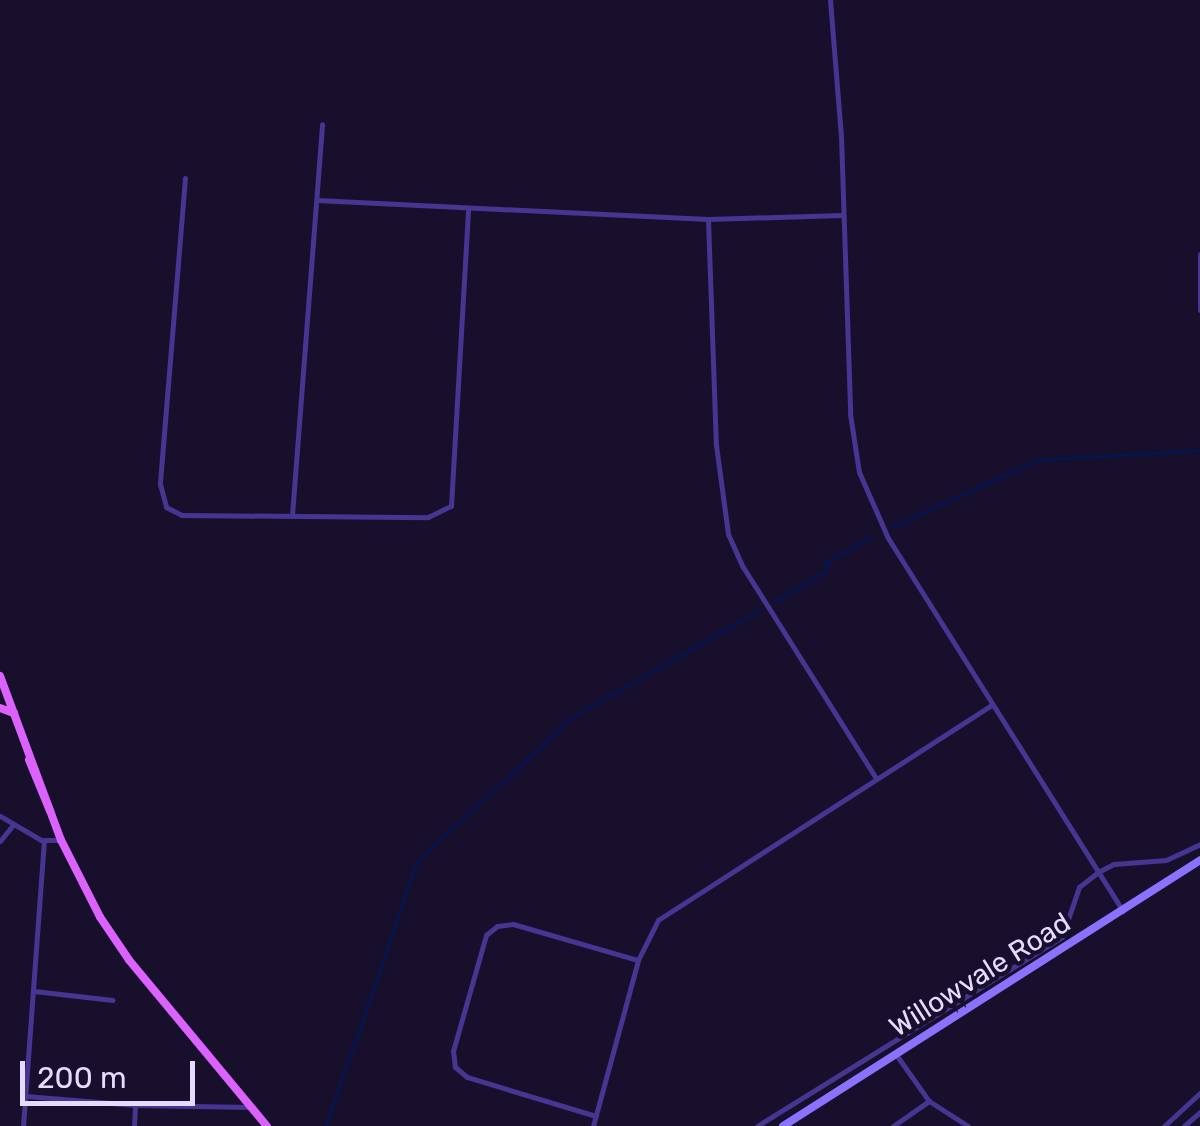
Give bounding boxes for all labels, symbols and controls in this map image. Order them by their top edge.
street label: Willowvale Road [883,906,1077,1044]
scale bar [25,1041,200,1103]
text: 200 m [37,1060,127,1096]

